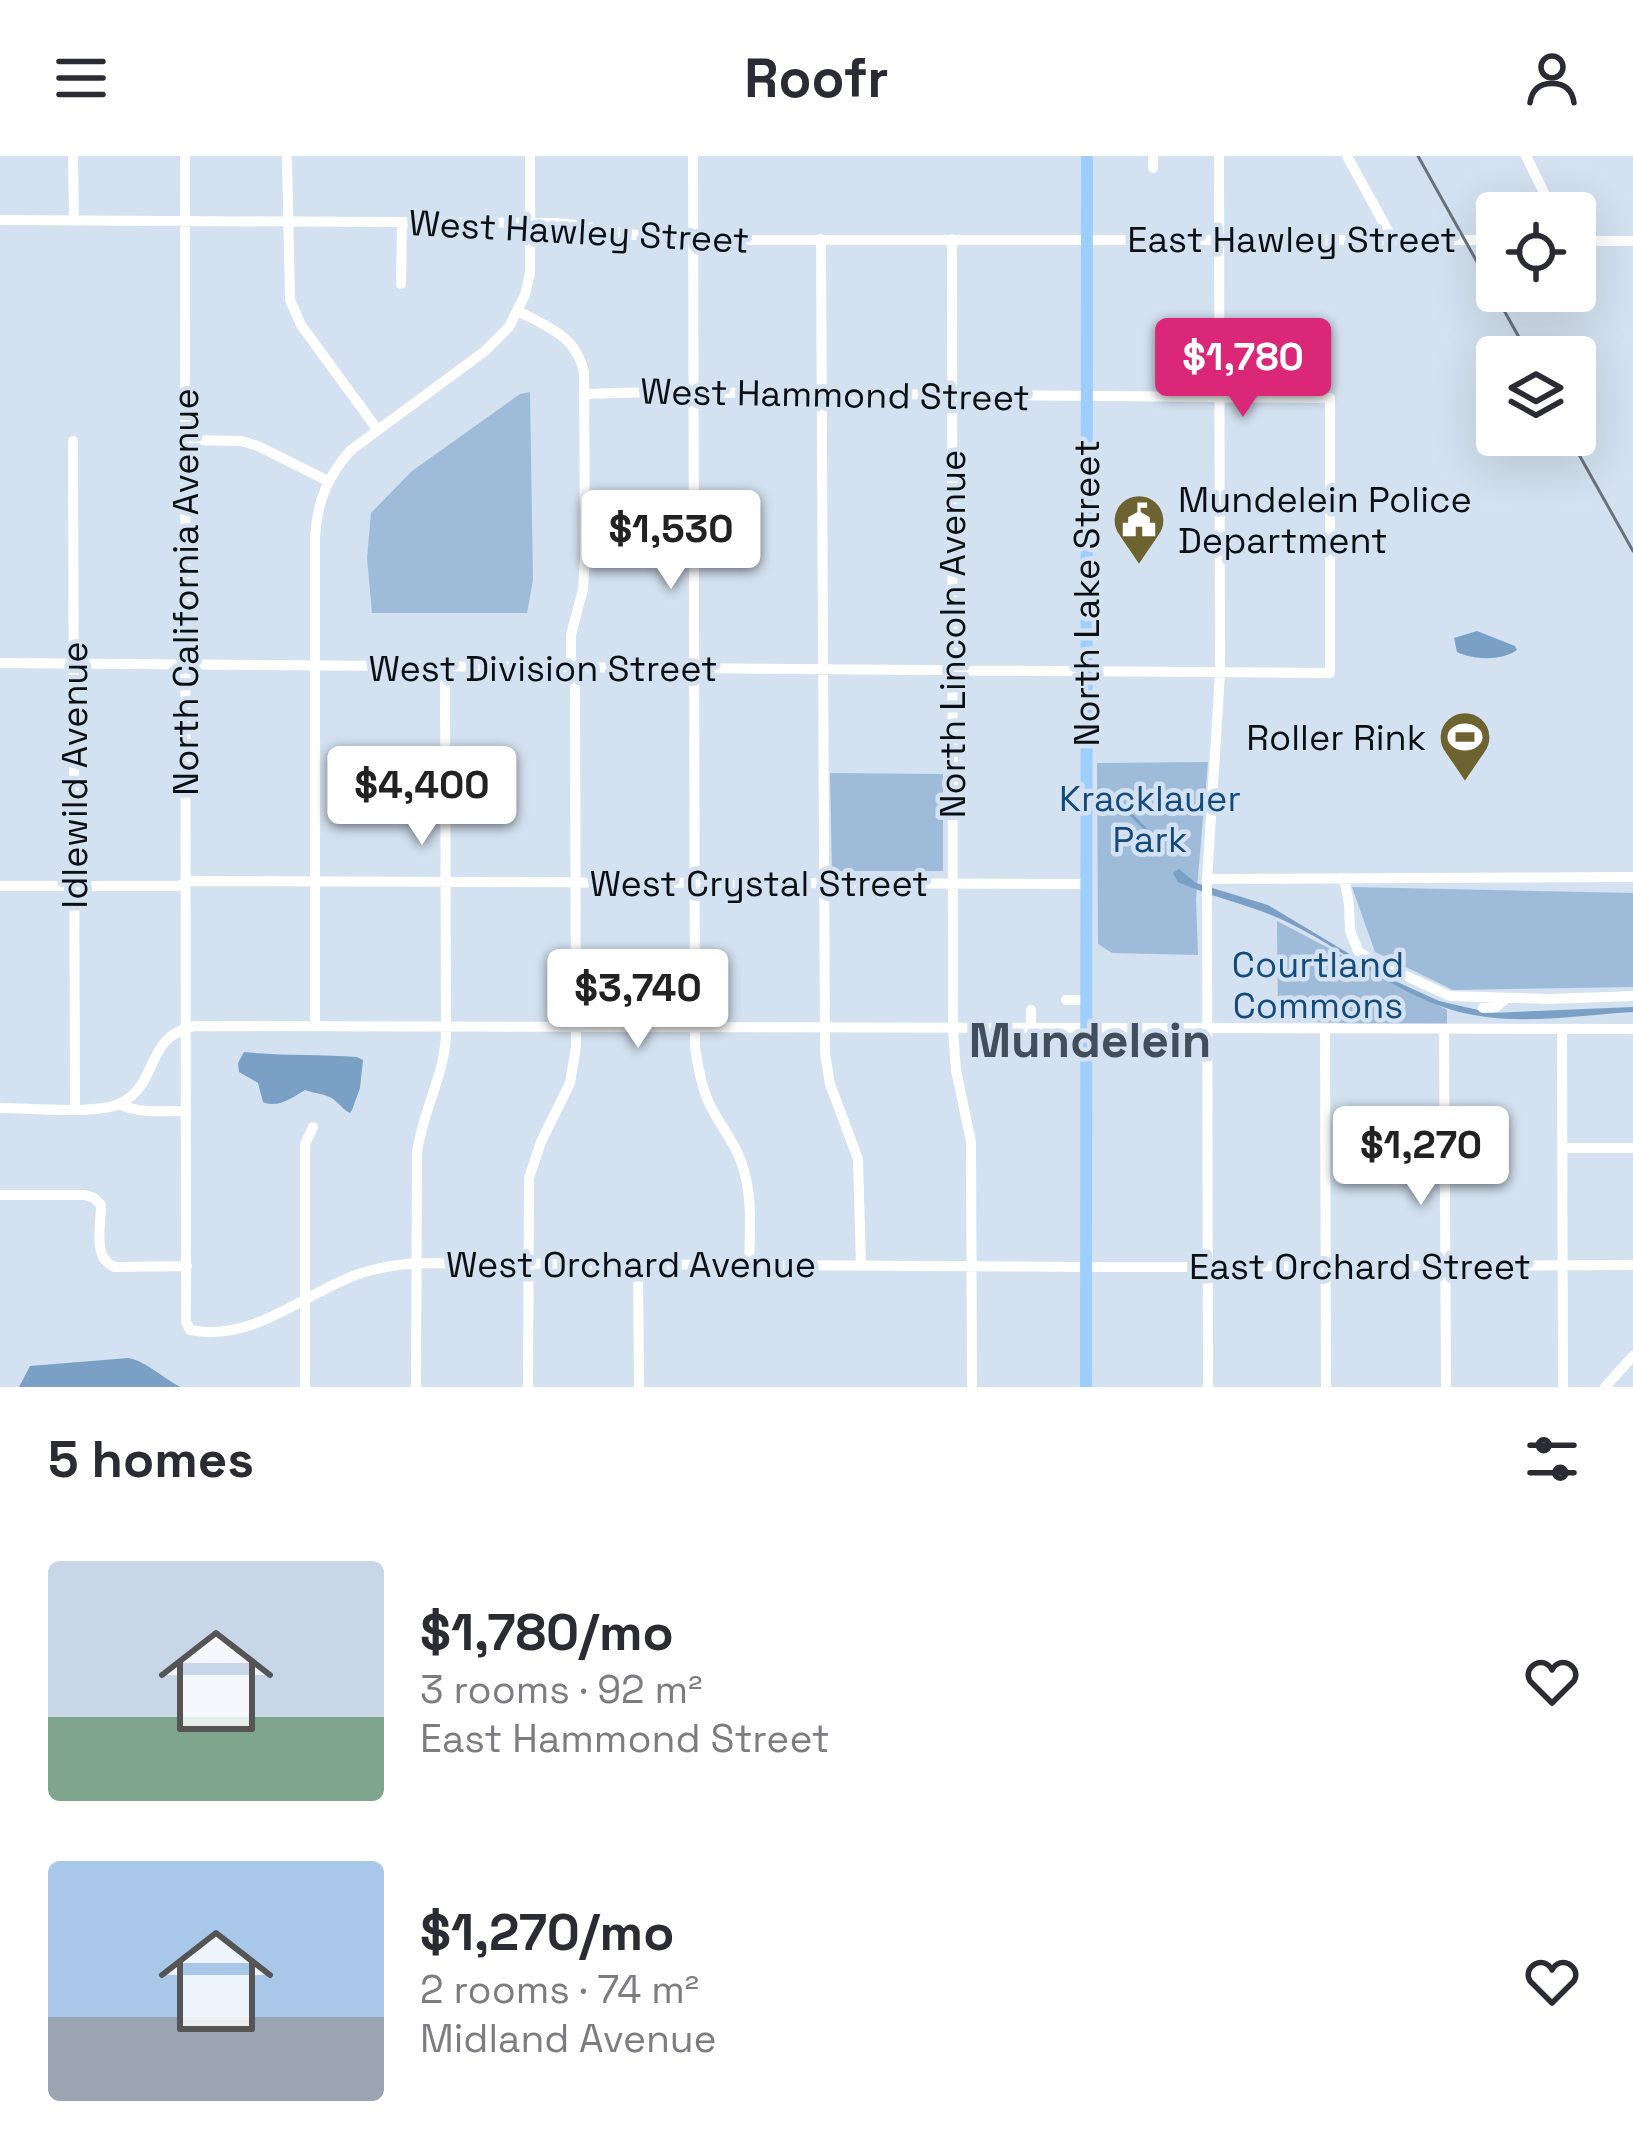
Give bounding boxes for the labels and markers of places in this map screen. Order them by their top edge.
pin: $1,780 [1145,318,1341,420]
place label: Mundelein Police Department [1178,477,1472,564]
pin: $1,530 [573,490,769,592]
public building icon: Mundelein Police Department [1111,492,1167,566]
sports icon: Roller Rink [1437,709,1493,783]
place label: Roller Rink [1246,715,1426,761]
pin: $4,400 [324,746,520,848]
pin: $3,740 [540,949,736,1051]
pin: $1,270 [1323,1106,1519,1208]

